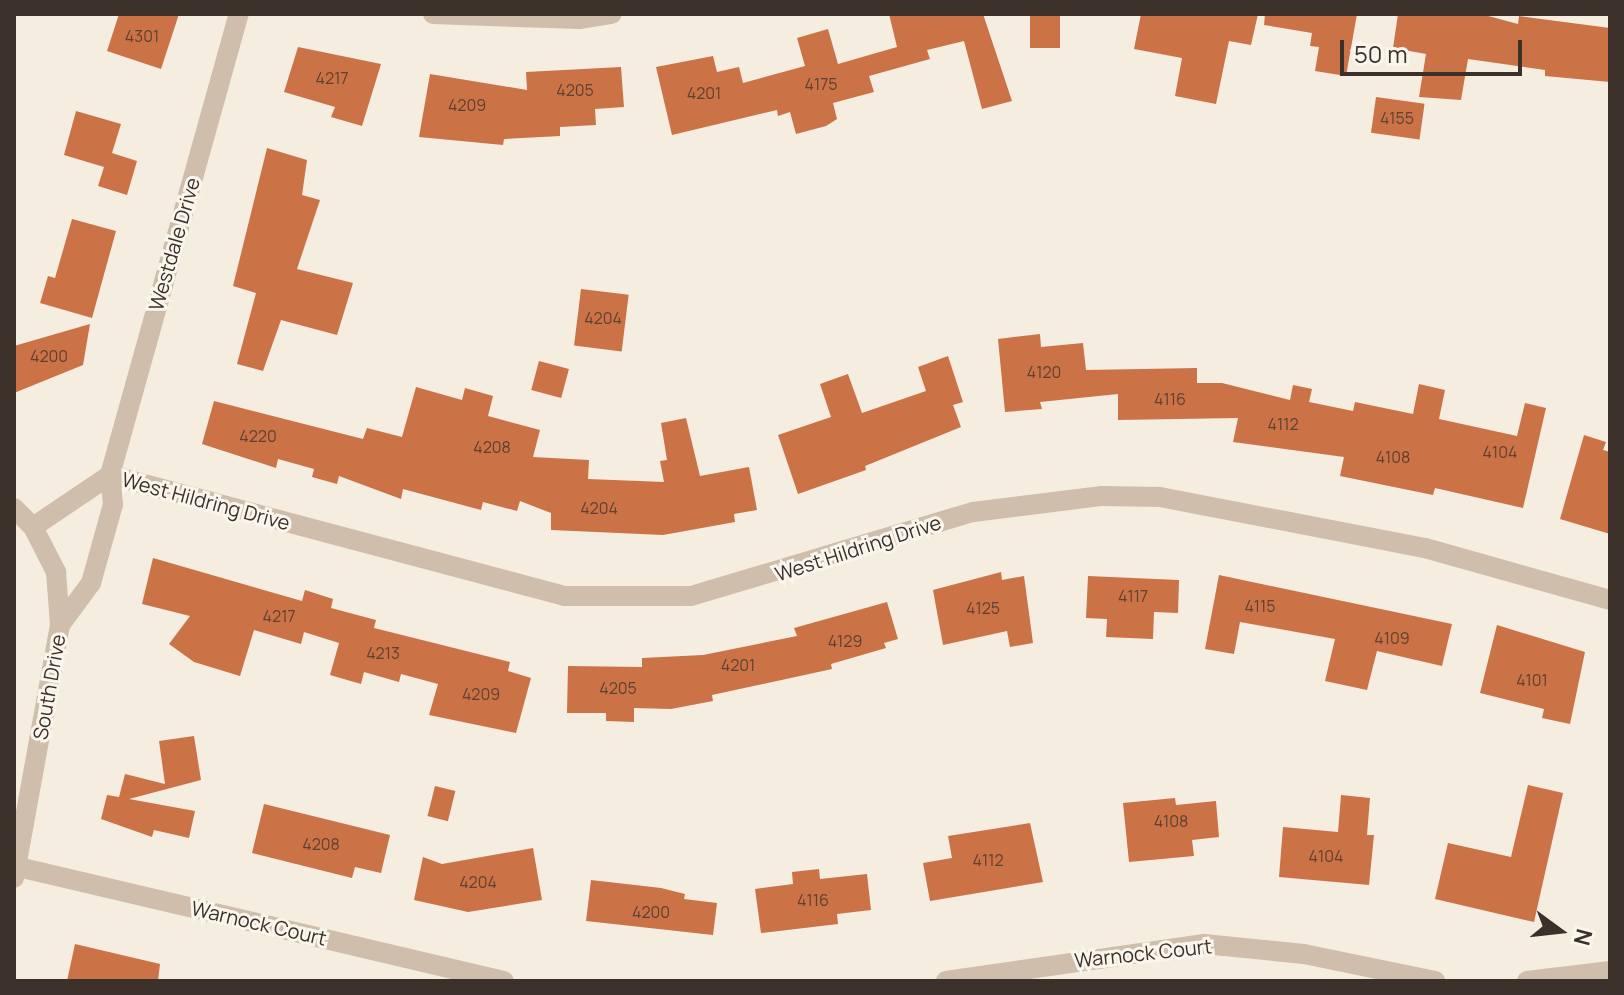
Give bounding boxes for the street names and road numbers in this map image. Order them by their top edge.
street label: Westdale Drive [144,175,204,313]
street label: West Hildring Drive [119,467,293,535]
street label: West Hildring Drive [772,510,944,586]
street label: South Drive [28,632,70,742]
street label: Warnock Court [189,896,329,950]
street label: Warnock Court [1073,934,1213,972]

